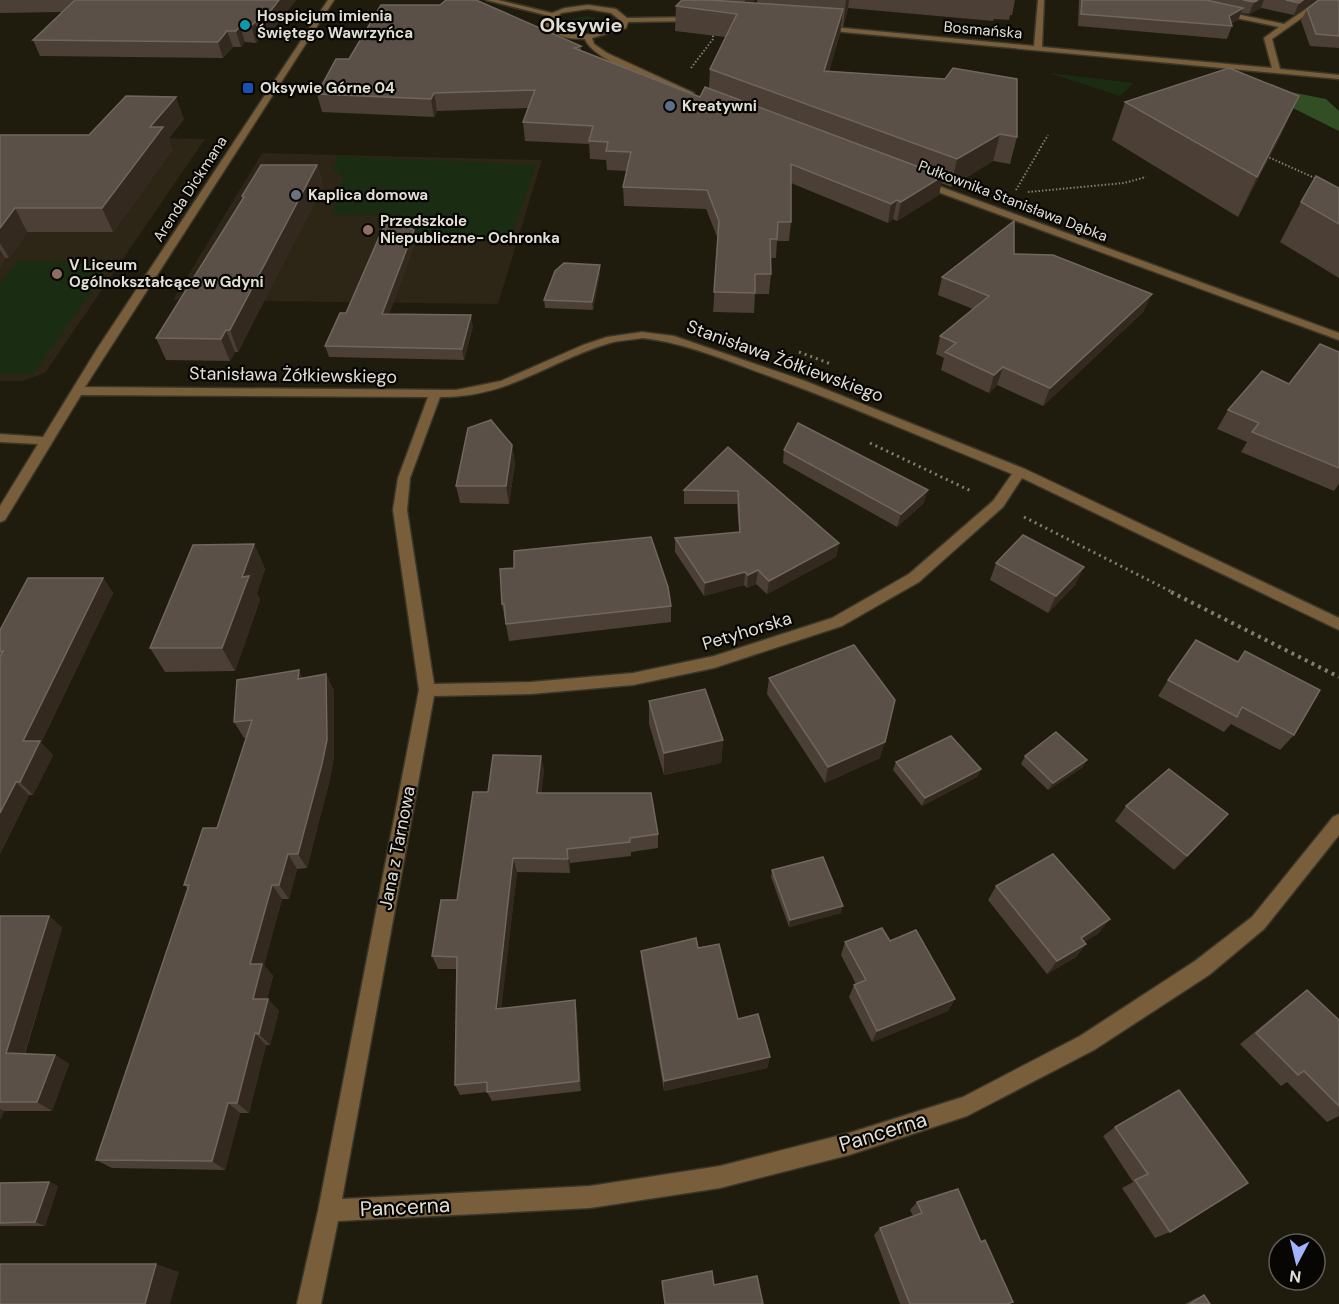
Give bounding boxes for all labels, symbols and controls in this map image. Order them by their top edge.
place label: Hospicjum imienia Świętego Wawrzyńca [257,6,413,43]
district label: Oksywie [540,12,622,38]
street label: Bosmańska [943,17,1023,43]
marker: Hospicjum imienia Świętego Wawrzyńca [238,18,252,32]
place label: Oksywie Górne 04 [260,78,395,98]
marker: Oksywie Górne 04 [241,81,255,95]
place label: Kreatywni [682,96,757,116]
marker: Kreatywni [663,99,677,113]
street label: Arenda Dickmana [148,132,232,246]
street label: Pułkownika Stanisława Dąbka [916,156,1110,246]
place label: Kaplica domowa [308,185,428,205]
marker: Kaplica domowa [289,188,303,202]
place label: Przedszkole Niepubliczne- Ochronka [380,211,560,248]
marker: Przedszkole Niepubliczne- Ochronka [361,223,375,237]
place label: V Liceum Ogólnokształcące w Gdyni [69,255,264,292]
marker: V Liceum Ogólnokształcące w Gdyni [50,267,64,281]
street label: Stanisława Żółkiewskiego [683,314,887,408]
street label: Stanisława Żółkiewskiego [189,361,397,389]
street label: Petyhorska [699,606,795,656]
street label: Jana z Tarnowa [373,784,421,912]
street label: Pancerna [836,1105,930,1159]
street label: Pancerna [359,1191,451,1223]
north arrow [1267,1232,1327,1292]
text: N [1288,1265,1302,1288]

